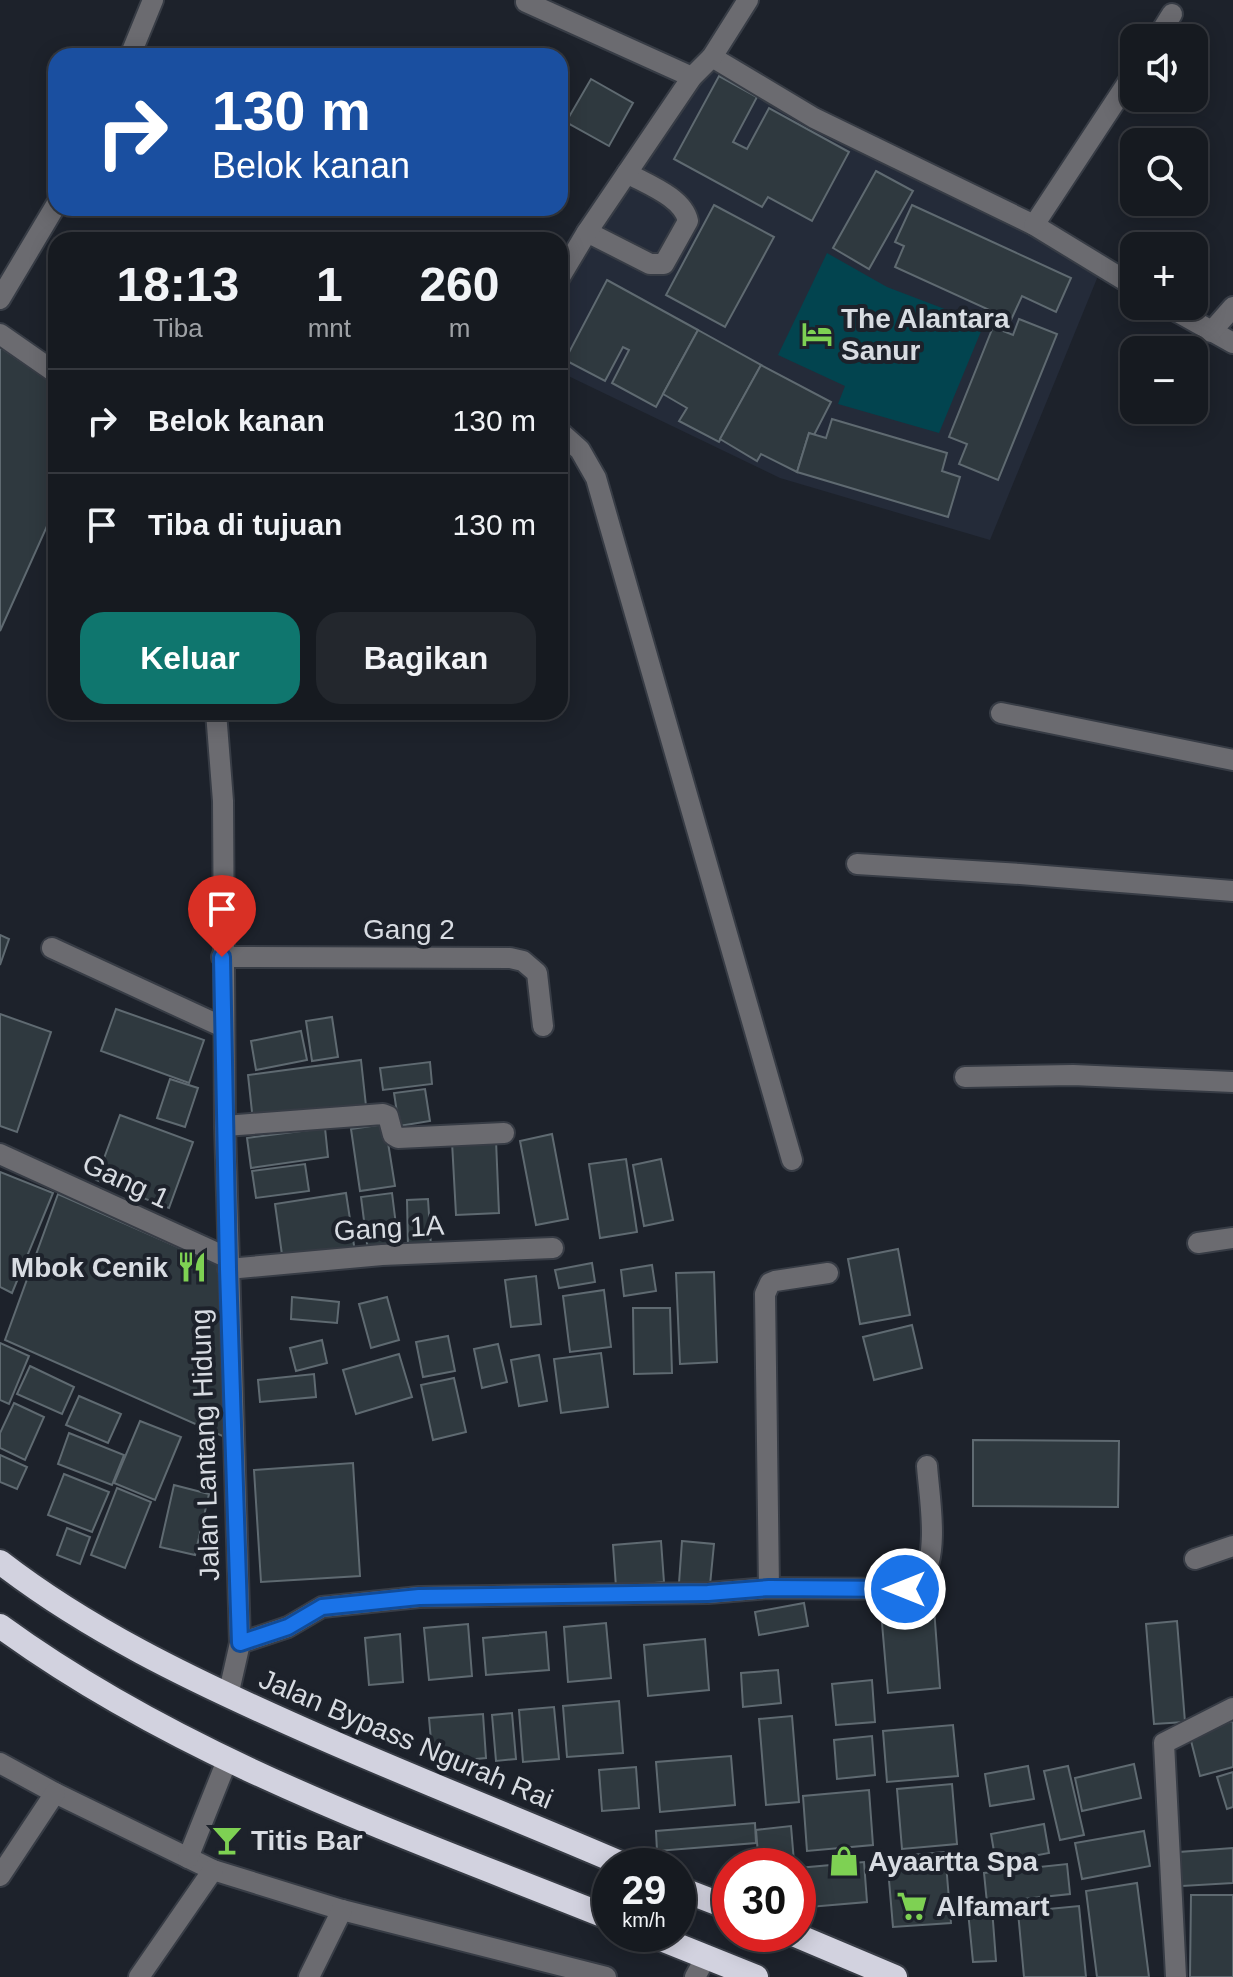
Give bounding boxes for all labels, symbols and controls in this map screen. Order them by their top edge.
map controls [1120,24,1208,424]
button: sound [1120,24,1208,112]
text: 130 m [212,79,371,142]
icon: right [80,80,184,184]
button: search [1120,128,1208,216]
text: Belok kanan [212,145,410,186]
button: + [1120,232,1208,320]
text: 18:13 [116,258,239,311]
text: 1 [316,258,343,311]
text: 260 [419,258,500,311]
place label: The Alantara Sanur [841,303,1010,366]
text: Tiba [153,313,203,343]
text: mnt [308,313,351,343]
text: m [449,313,470,343]
hotel icon: The Alantara Sanur [800,317,834,351]
button: − [1120,336,1208,424]
icon: right [80,399,124,443]
text: Belok kanan [148,404,325,437]
text: 130 m [453,404,536,437]
icon: arrive [80,503,124,547]
text: Tiba di tujuan [148,508,342,541]
text: 130 m [453,508,536,541]
button: Keluar [80,612,300,704]
button: Bagikan [316,612,536,704]
pin [188,875,256,957]
icon: arrive [200,887,244,931]
street label: Gang 2 [363,914,455,945]
street label: Gang 1 [78,1148,174,1214]
street label: Gang 1A [333,1210,445,1246]
restaurant icon: Mbok Cenik [175,1250,209,1284]
place label: Mbok Cenik [11,1252,168,1283]
street label: Jalan Lantang Hidung [185,1308,225,1582]
position arrow [863,1547,947,1631]
street label: Jalan Bypass Ngurah Rai [255,1663,557,1815]
bar icon: Titis Bar [210,1823,244,1857]
place label: Titis Bar [251,1825,363,1856]
shop icon: Ayaartta Spa [827,1844,861,1878]
place label: Ayaartta Spa [868,1846,1039,1877]
speed limit sign: 30 [712,1848,816,1952]
text: 29 [622,1868,666,1912]
supermarket icon: Alfamart [895,1889,929,1923]
place label: Alfamart [936,1891,1050,1922]
text: km/h [622,1909,666,1931]

